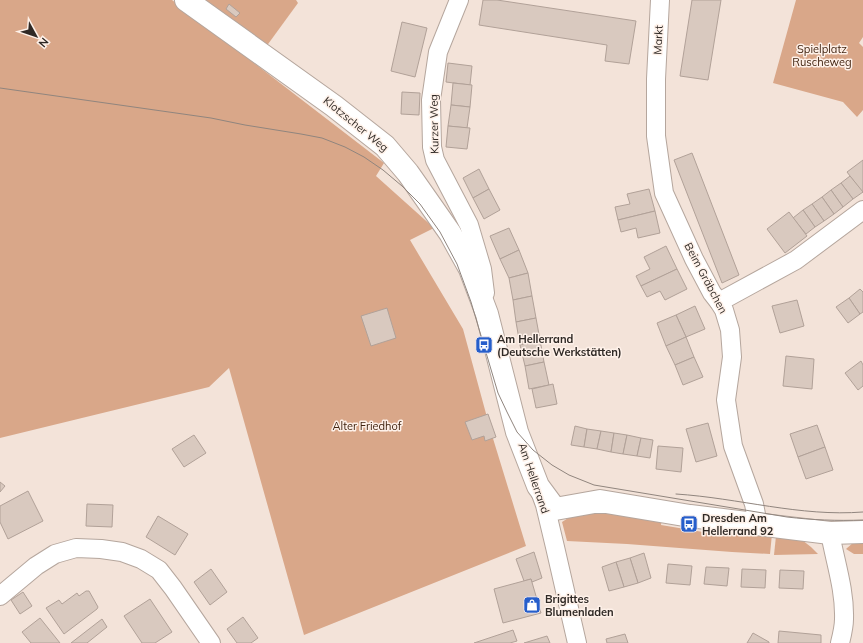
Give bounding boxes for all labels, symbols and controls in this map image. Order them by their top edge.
north arrow [16,16,56,56]
street label: Markt [650,25,666,55]
text: N [36,35,52,50]
park label: Spielplatz Ruscheweg [792,42,852,69]
street label: Klotzscher Weg [321,93,391,155]
street label: Kurzer Weg [426,94,442,154]
street label: Beim Gräbchen [681,240,731,316]
place label: Am Hellerrand (Deutsche Werkstätten) [497,332,622,359]
bus stop icon: Am Hellerrand (Deutsche Werkstätten) [474,335,494,355]
park label: Alter Friedhof [332,419,402,433]
street label: Am Hellerrand [515,441,553,515]
place label: Dresden Am Hellerrand 92 [702,511,774,538]
bus stop icon: Dresden Am Hellerrand 92 [679,514,699,534]
place label: Brigittes Blumenladen [545,592,614,619]
shop icon: Brigittes Blumenladen [522,595,542,615]

